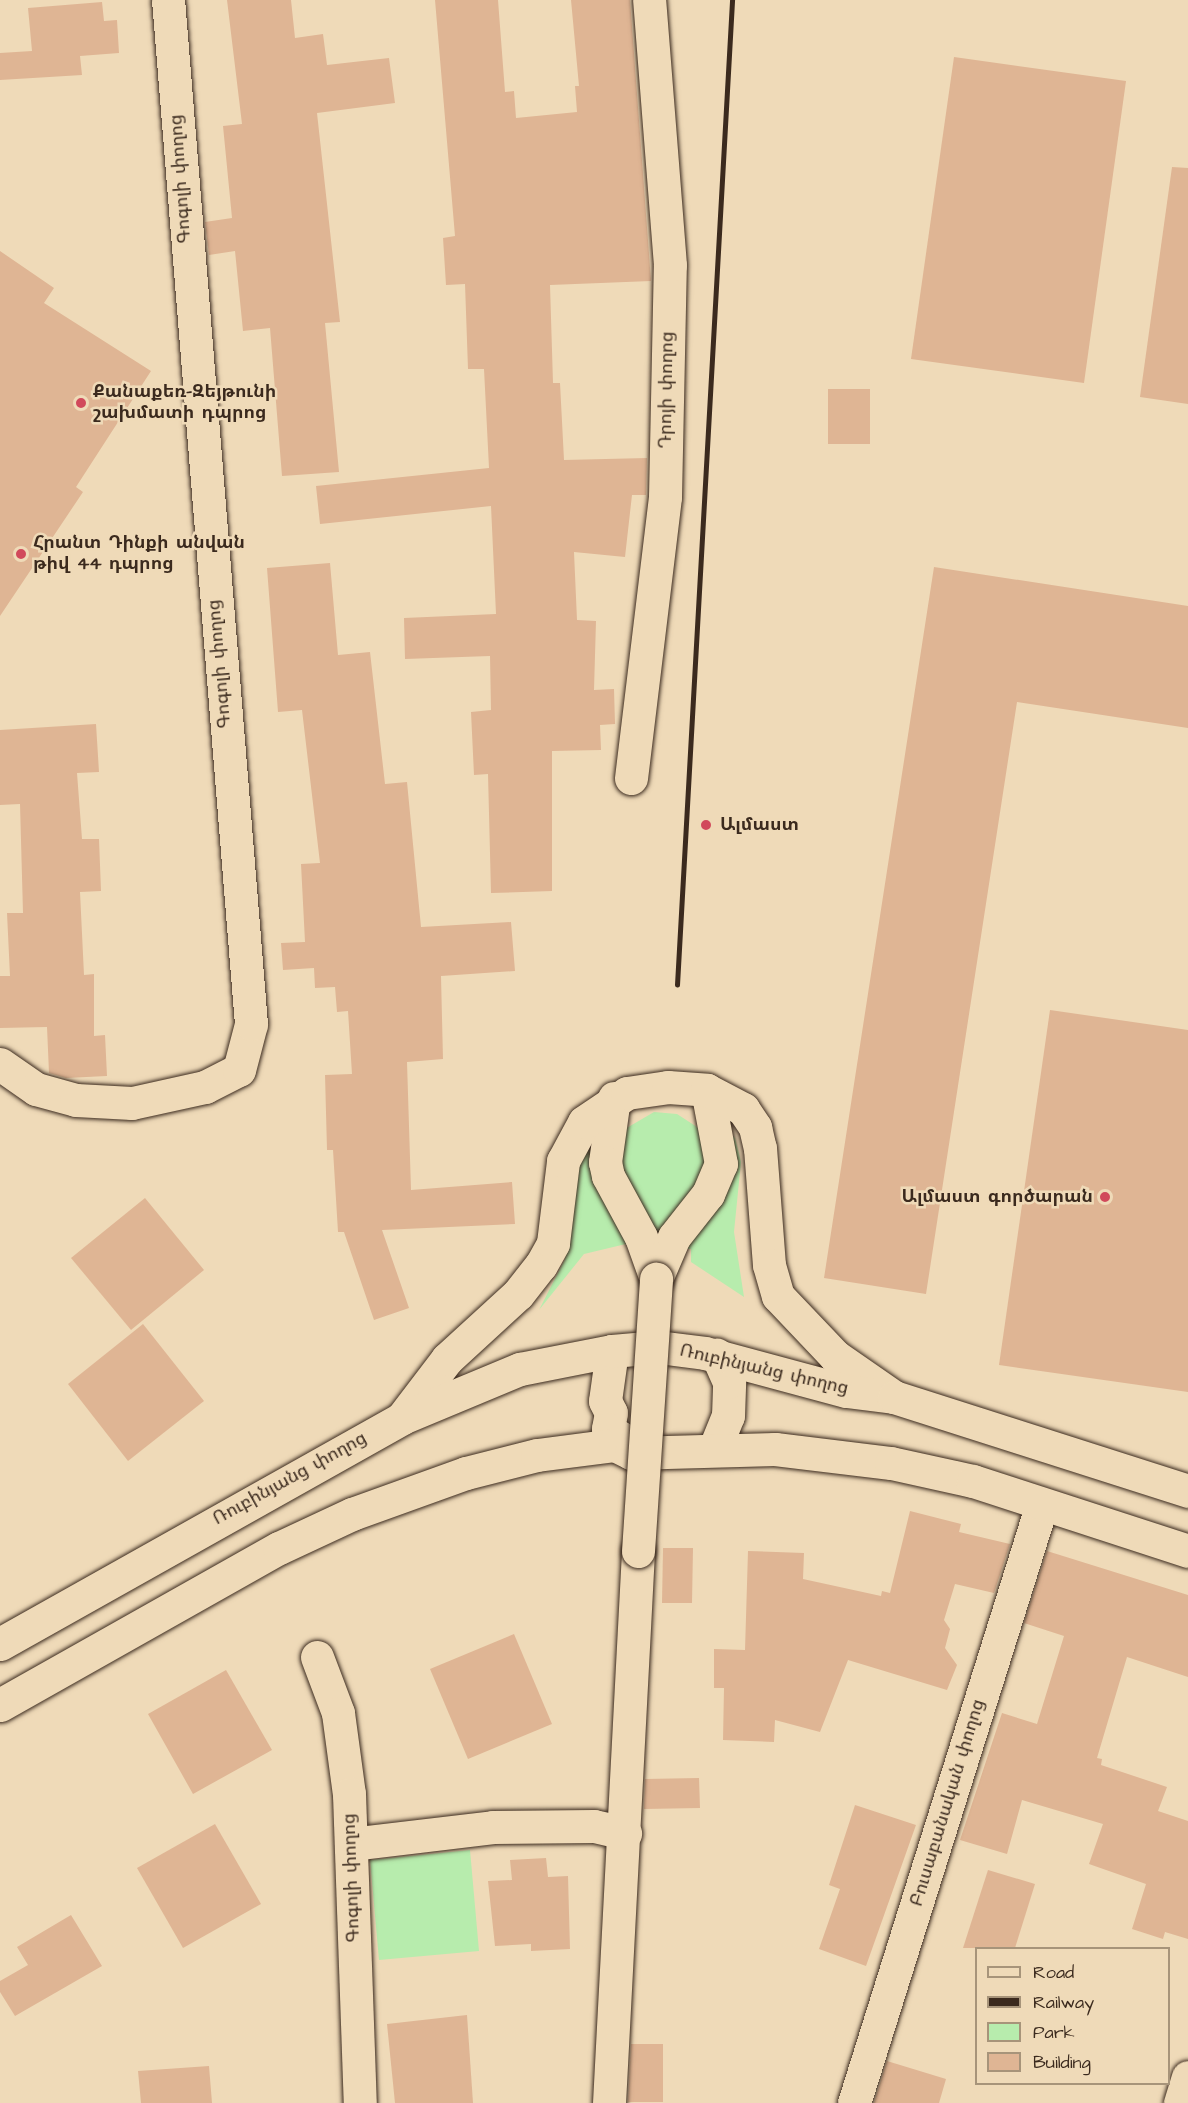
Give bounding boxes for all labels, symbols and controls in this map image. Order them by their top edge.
street label: Գոգոլի փողոց [166,114,196,244]
street label: Դրոյի փողոց [655,331,679,449]
place label: Քանաքեռ-Զեյթունի շախմատի դպրոց [93,382,276,424]
marker: Քանաքեռ-Զեյթունի շախմատի դպրոց [74,396,88,410]
place label: Հրանտ Դինքի անվան թիվ 44 դպրոց [33,533,245,576]
marker: Հրանտ Դինքի անվան թիվ 44 դպրոց [14,547,28,561]
street label: Գոգոլի փողոց [204,599,236,729]
place label: Ալմաստ [720,814,799,836]
marker: Ալմաստ [697,816,715,834]
place label: Ալմաստ գործարան [902,1186,1093,1208]
marker: Ալմաստ գործարան [1098,1190,1112,1204]
street label: Ռուբինյանց փողոց [678,1340,850,1400]
street label: Ռուբինյանց փողոց [209,1428,371,1530]
street label: Բուսաբանական փողոց [906,1697,990,1909]
street label: Գոգոլի փողոց [339,1813,365,1943]
legend [975,1947,1170,2085]
text: Road [1033,1960,1074,1985]
text: Railway [1033,1990,1094,2015]
text: Park [1033,2020,1075,2045]
text: Building [1033,2050,1091,2075]

